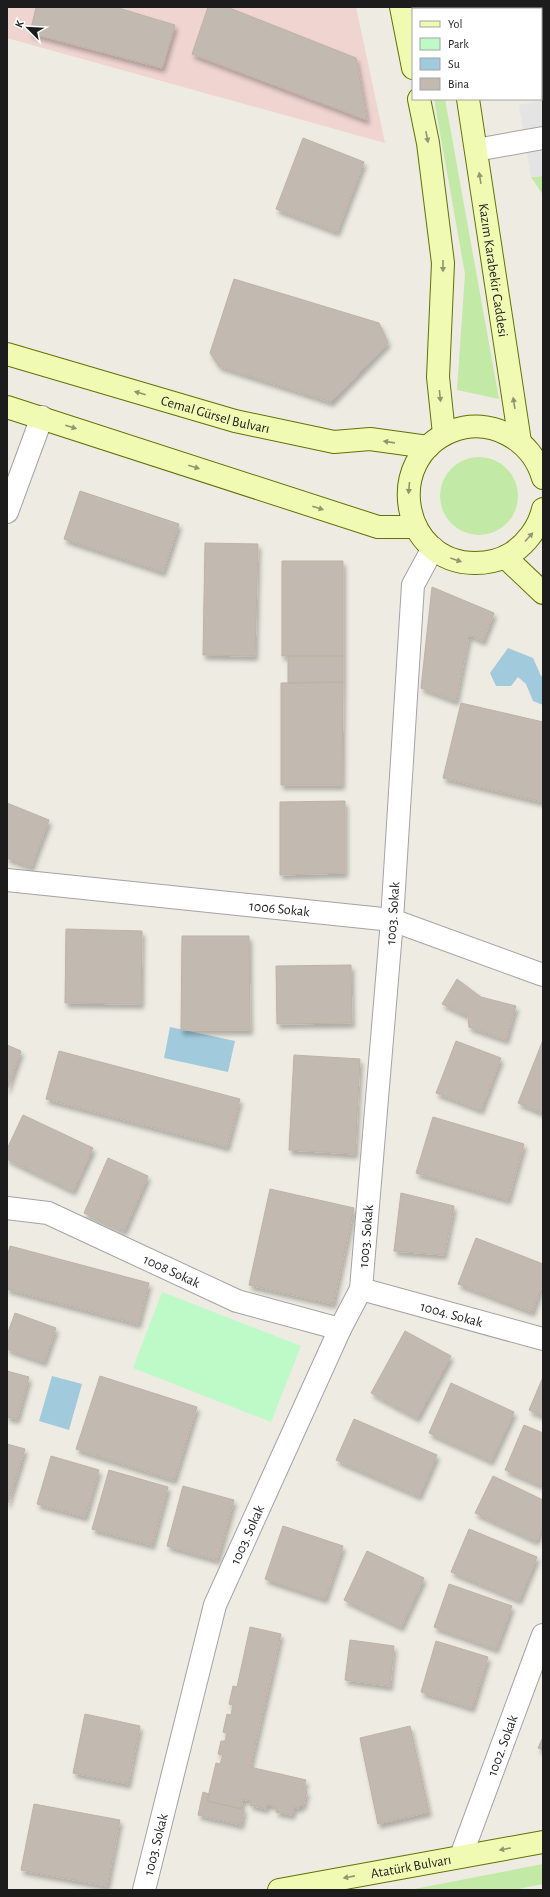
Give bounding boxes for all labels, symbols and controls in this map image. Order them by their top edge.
north arrow [8,8,48,48]
legend [412,8,542,100]
text: K [13,18,26,29]
text: Yol [448,18,462,30]
text: Park [448,38,469,50]
text: Su [448,58,460,70]
text: Bina [448,78,470,90]
one-way arrow [424,131,430,143]
one-way arrow [477,172,483,184]
street label: Kazım Karabekir Caddesi [476,202,510,338]
one-way arrow [440,260,446,273]
one-way arrow [134,390,146,396]
one-way arrow [437,390,443,402]
street label: Cemal Gürsel Bulvarı [159,394,271,436]
one-way arrow [511,397,517,409]
one-way arrow [65,424,77,430]
one-way arrow [383,439,395,445]
one-way arrow [189,464,201,470]
one-way arrow [405,482,412,494]
one-way arrow [312,505,324,511]
one-way arrow [525,532,534,542]
one-way arrow [450,557,462,563]
street label: 1003. Sokak [384,881,402,945]
street label: 1006 Sokak [249,899,311,919]
street label: 1003. Sokak [357,1204,376,1268]
street label: 1008 Sokak [141,1252,203,1291]
street label: 1004. Sokak [419,1300,485,1330]
street label: 1003. Sokak [228,1503,267,1567]
street label: 1002. Sokak [485,1713,521,1778]
street label: 1003. Sokak [142,1812,171,1877]
one-way arrow [498,1846,511,1852]
street label: Atatürk Bulvarı [370,1853,452,1881]
one-way arrow [343,1874,355,1880]

